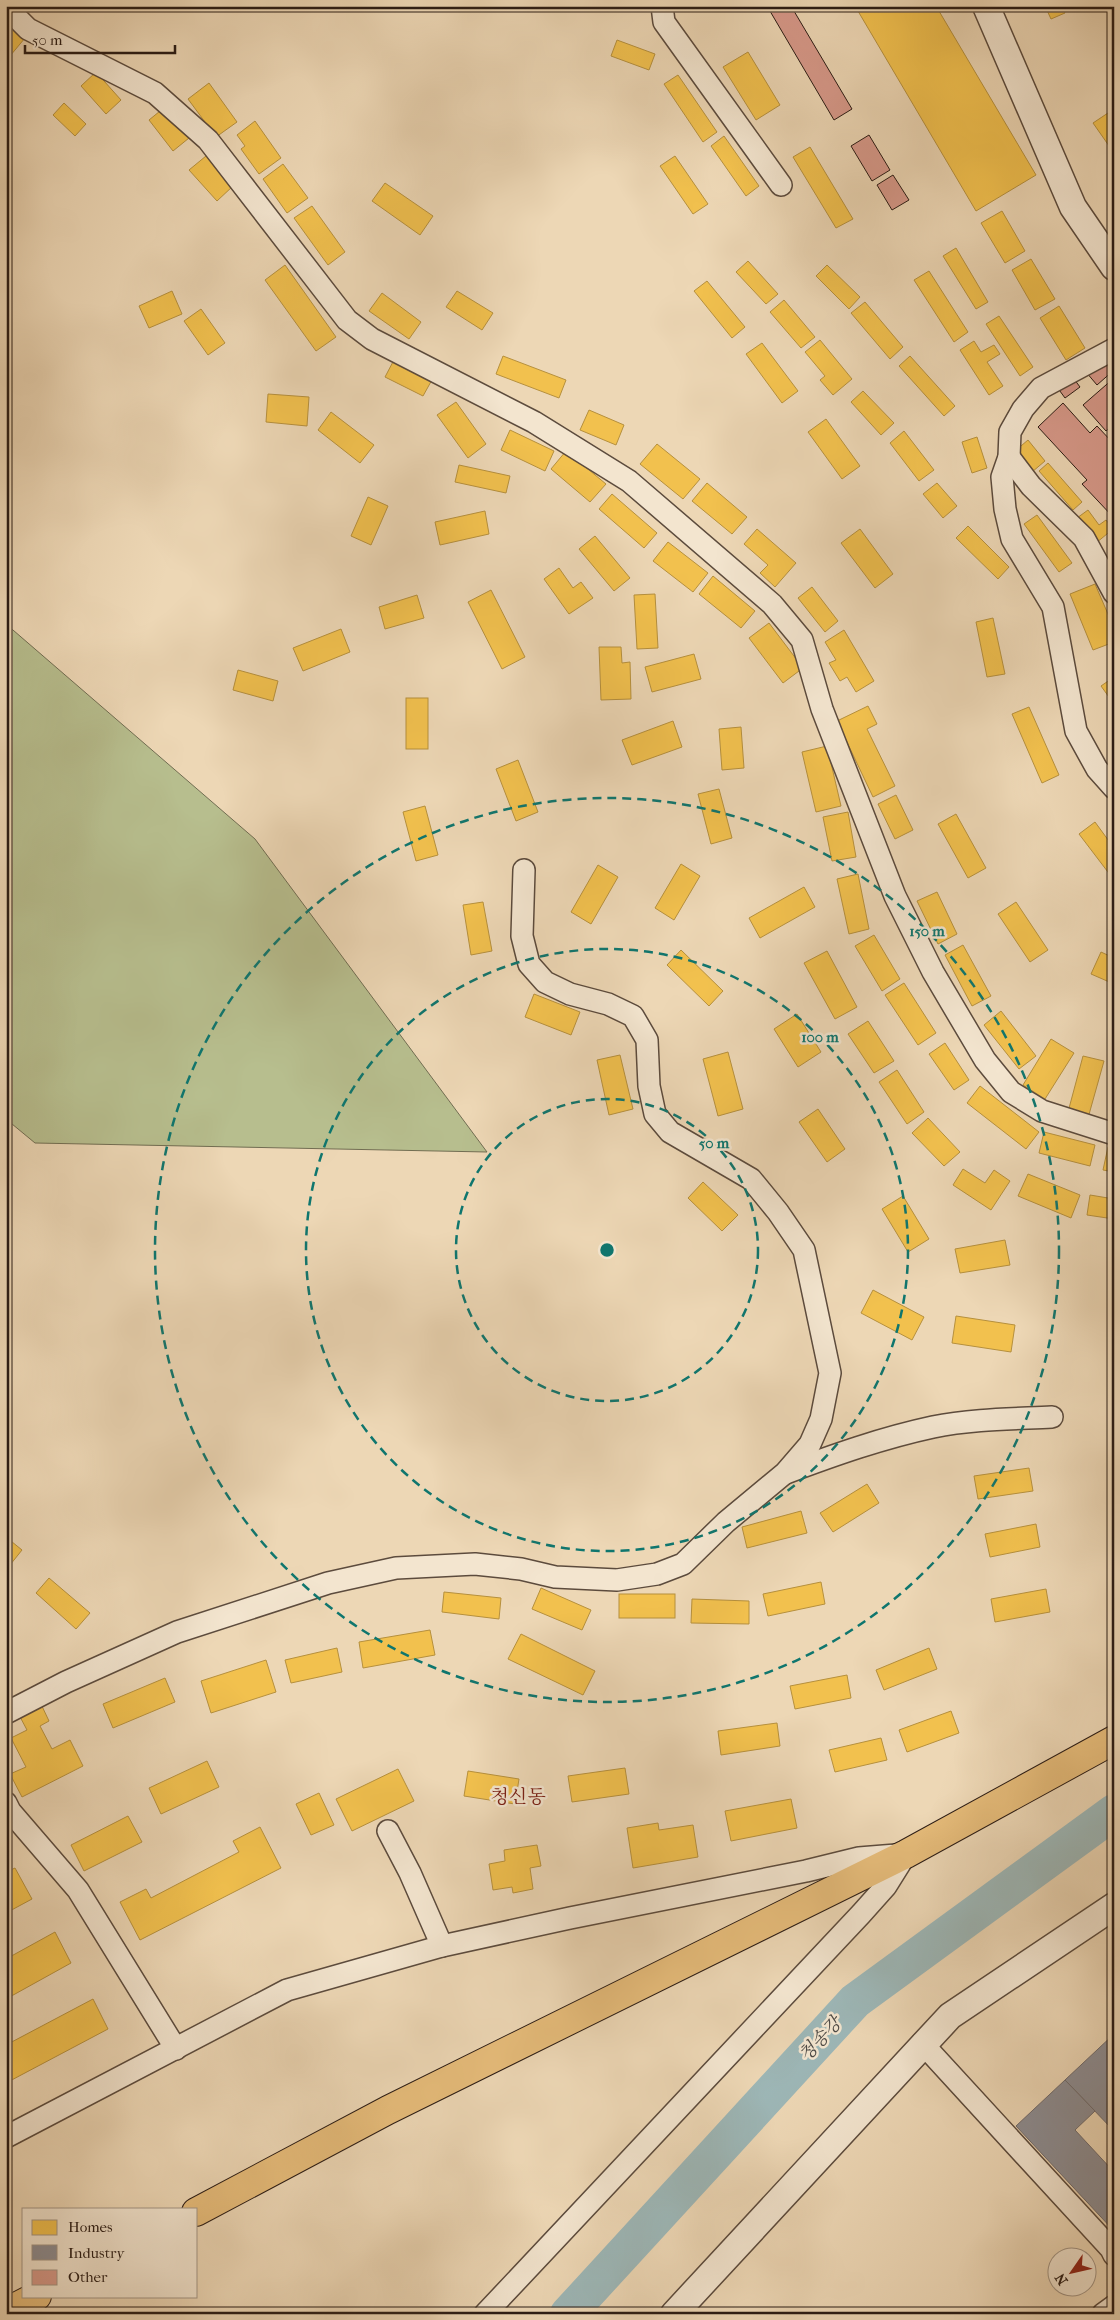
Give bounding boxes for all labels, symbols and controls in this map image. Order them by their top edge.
scale bar [25,22,175,54]
text: 50 m [32,31,63,49]
text: 150 m [909,922,945,940]
text: 100 m [801,1028,839,1046]
text: 50 m [699,1134,730,1152]
centre of rings [598,1241,616,1259]
district label: 청신동 [490,1786,546,1808]
water label: 청송강 [795,2011,848,2066]
legend [22,2208,198,2298]
text: Homes [68,2218,113,2236]
text: Industry [68,2244,125,2262]
north arrow [1048,2248,1098,2298]
text: Other [68,2268,108,2286]
text: N [1051,2270,1072,2288]

